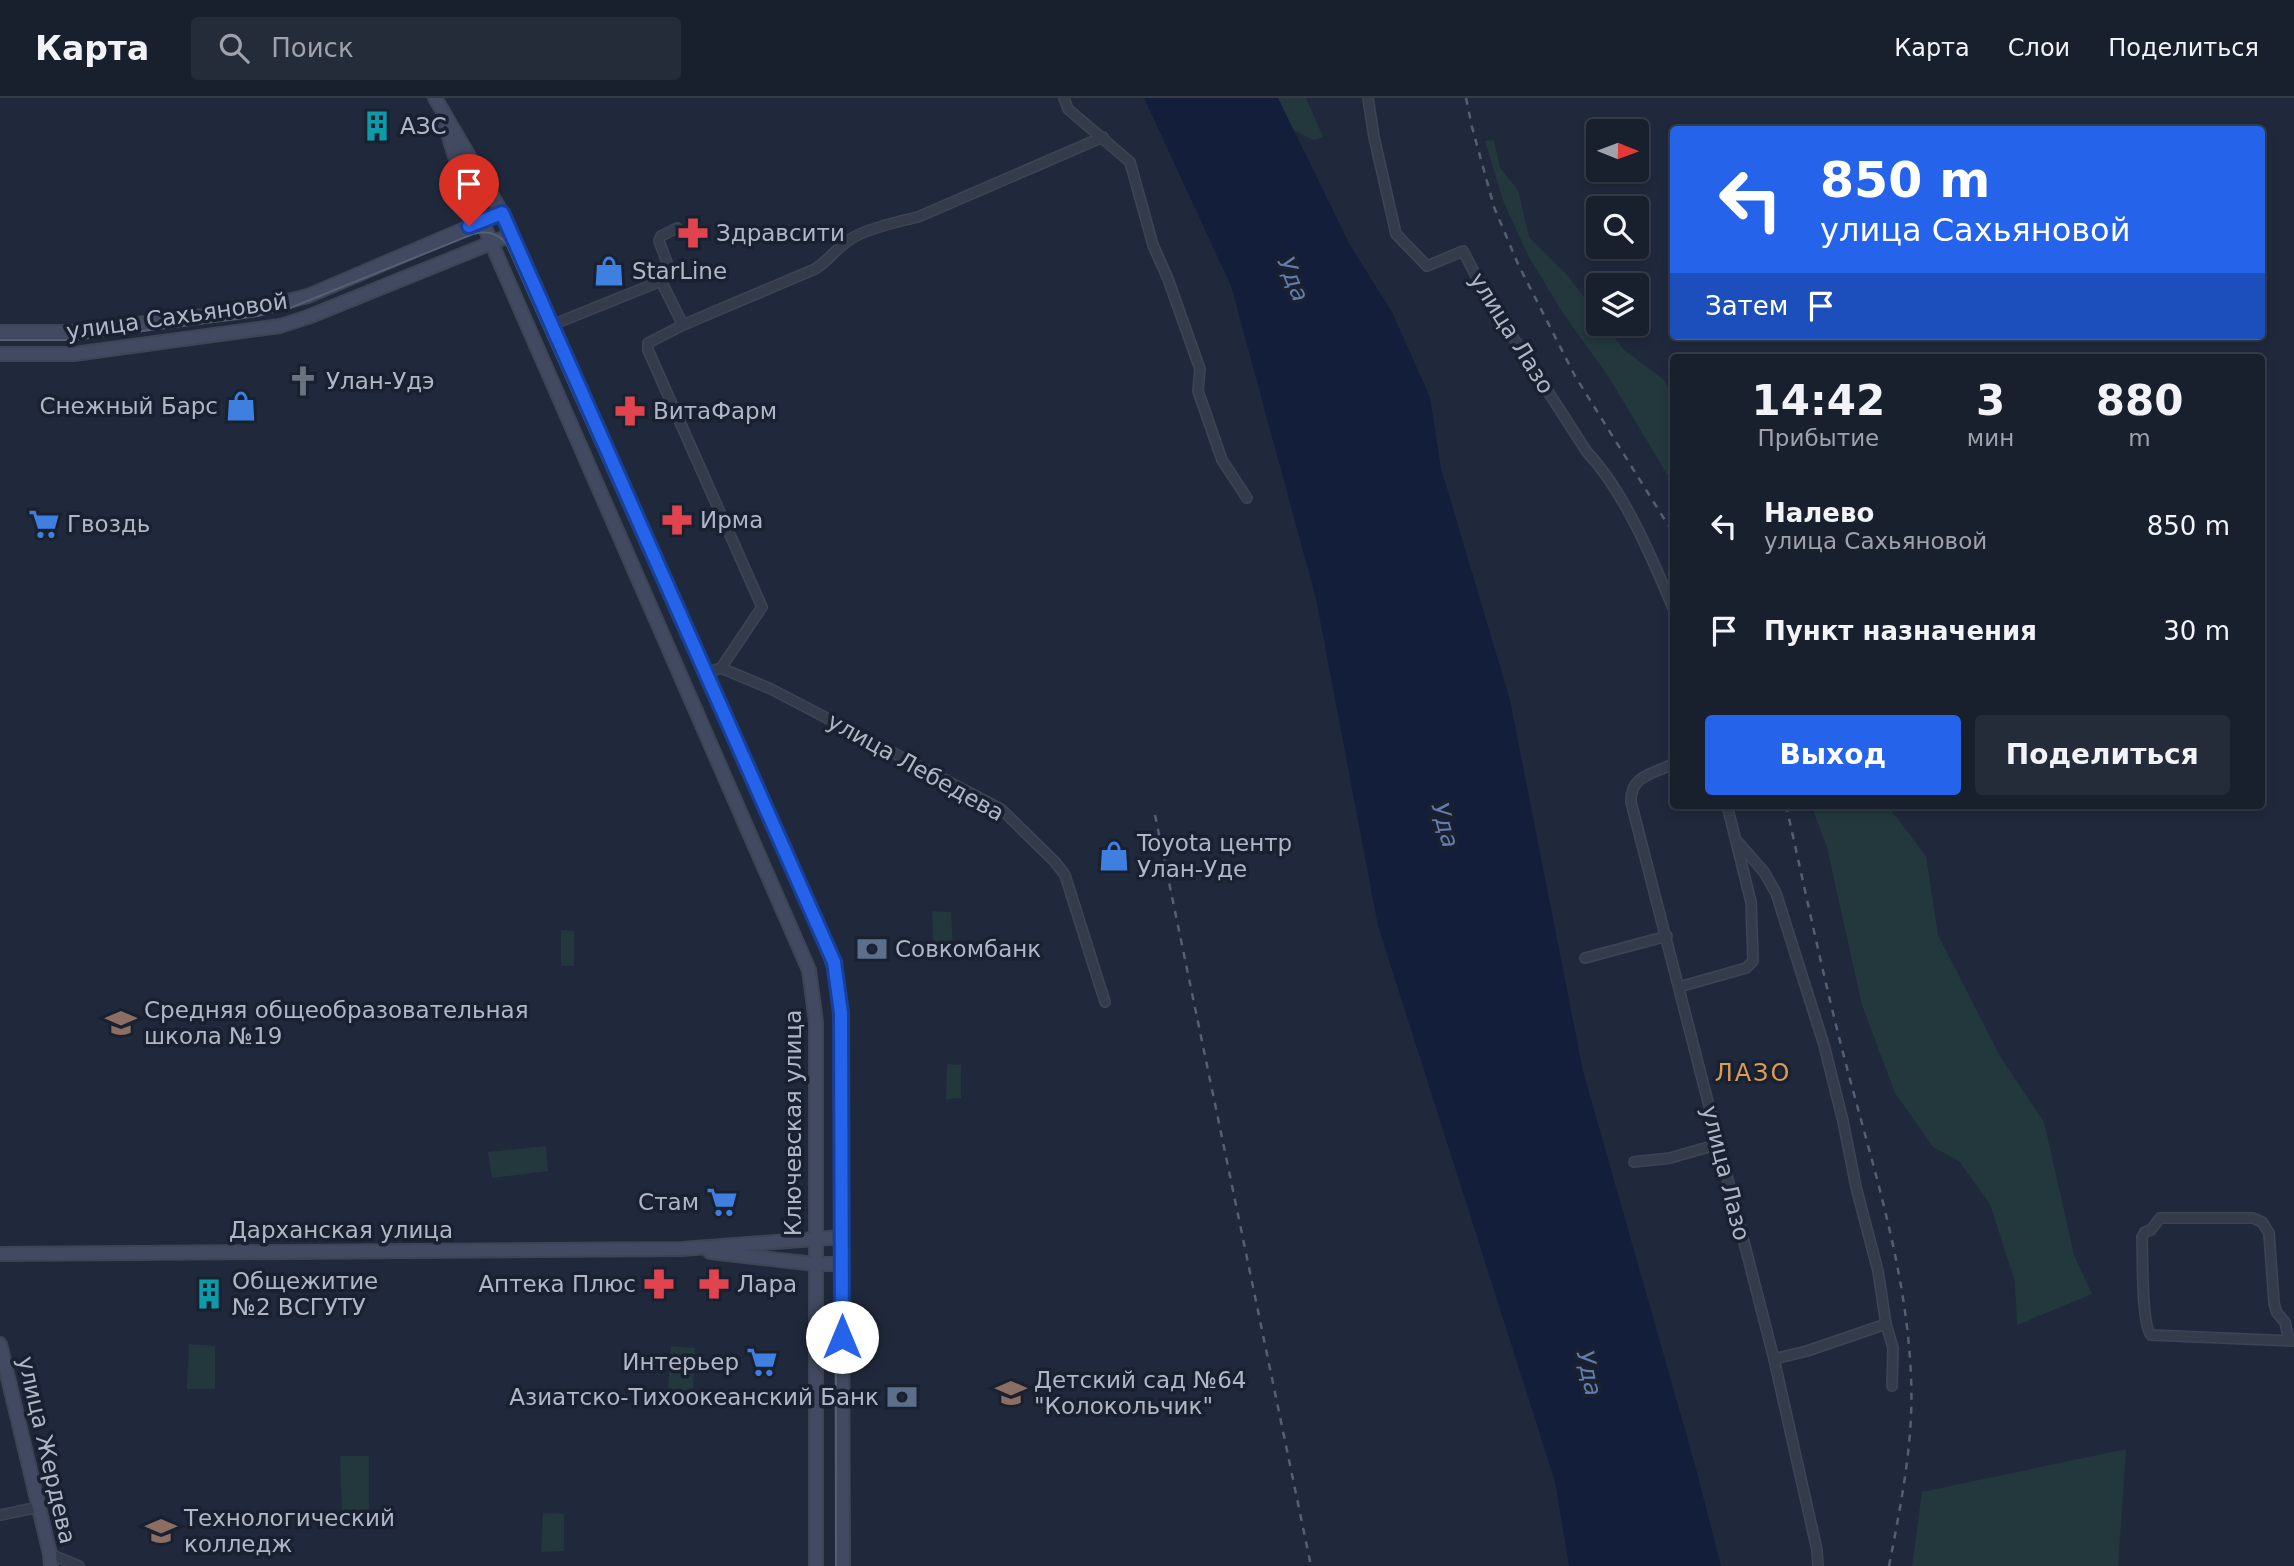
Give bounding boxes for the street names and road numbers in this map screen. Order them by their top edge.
street label: улица Лазо [1464,268,1560,398]
street label: улица Сахьяновой [65,288,289,344]
street label: улица Лебедева [823,708,1009,826]
street label: Ключевская улица [780,1010,806,1236]
street label: улица Лазо [1697,1103,1755,1243]
street label: Дарханская улица [229,1217,453,1243]
street label: улица Жердева [13,1354,81,1546]

